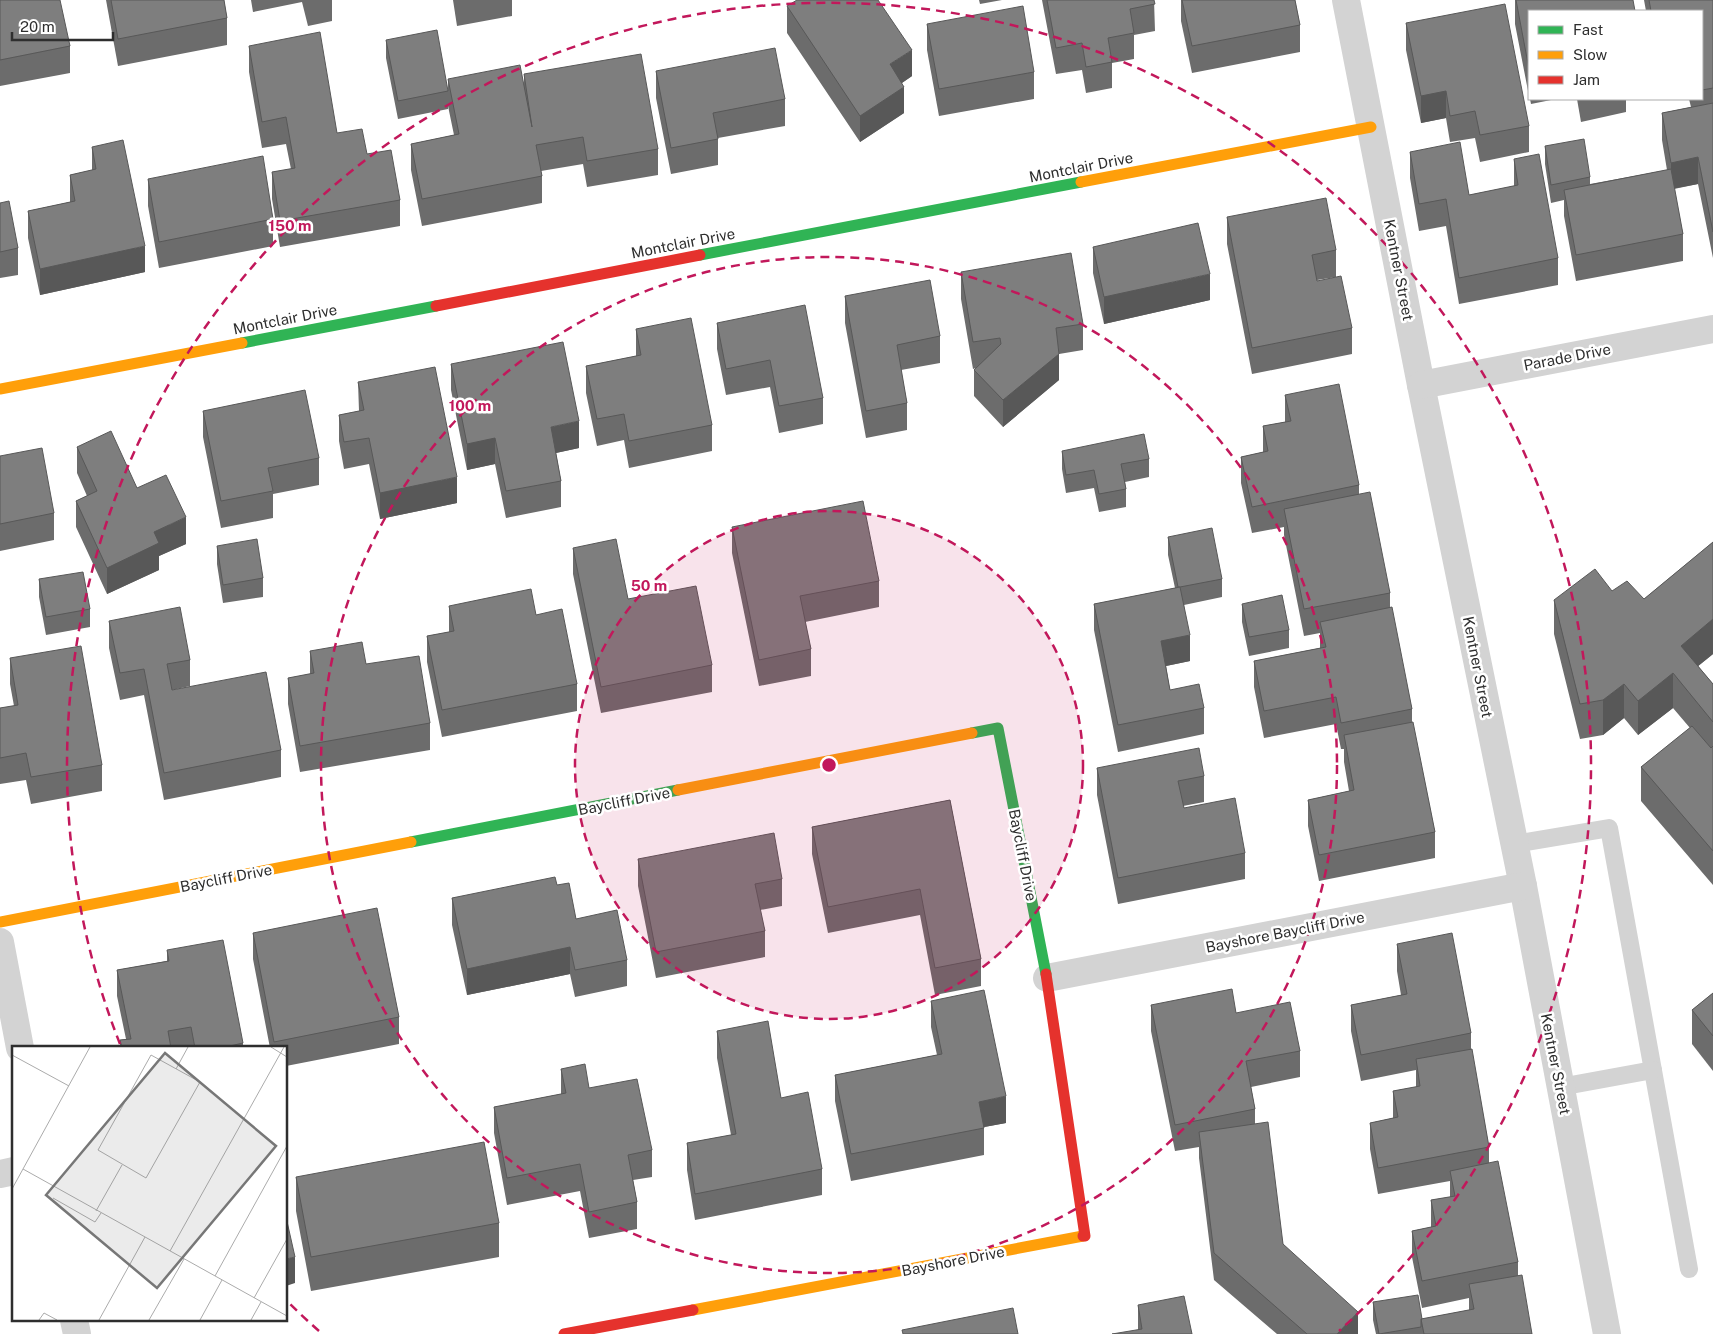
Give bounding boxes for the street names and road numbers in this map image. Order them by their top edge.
street label: Montclair Drive [1028,149,1134,185]
street label: Kentner Street [1381,218,1417,322]
street label: Montclair Drive [630,225,736,261]
street label: Montclair Drive [232,301,338,337]
street label: Parade Drive [1522,340,1612,374]
street label: Kentner Street [1460,615,1496,719]
street label: Baycliff Drive [577,784,671,818]
street label: Baycliff Drive [1006,808,1040,902]
street label: Baycliff Drive [179,861,273,895]
street label: Bayshore Baycliff Drive [1204,908,1366,956]
street label: Kentner Street [1538,1012,1574,1116]
street label: Bayshore Drive [900,1243,1006,1279]

